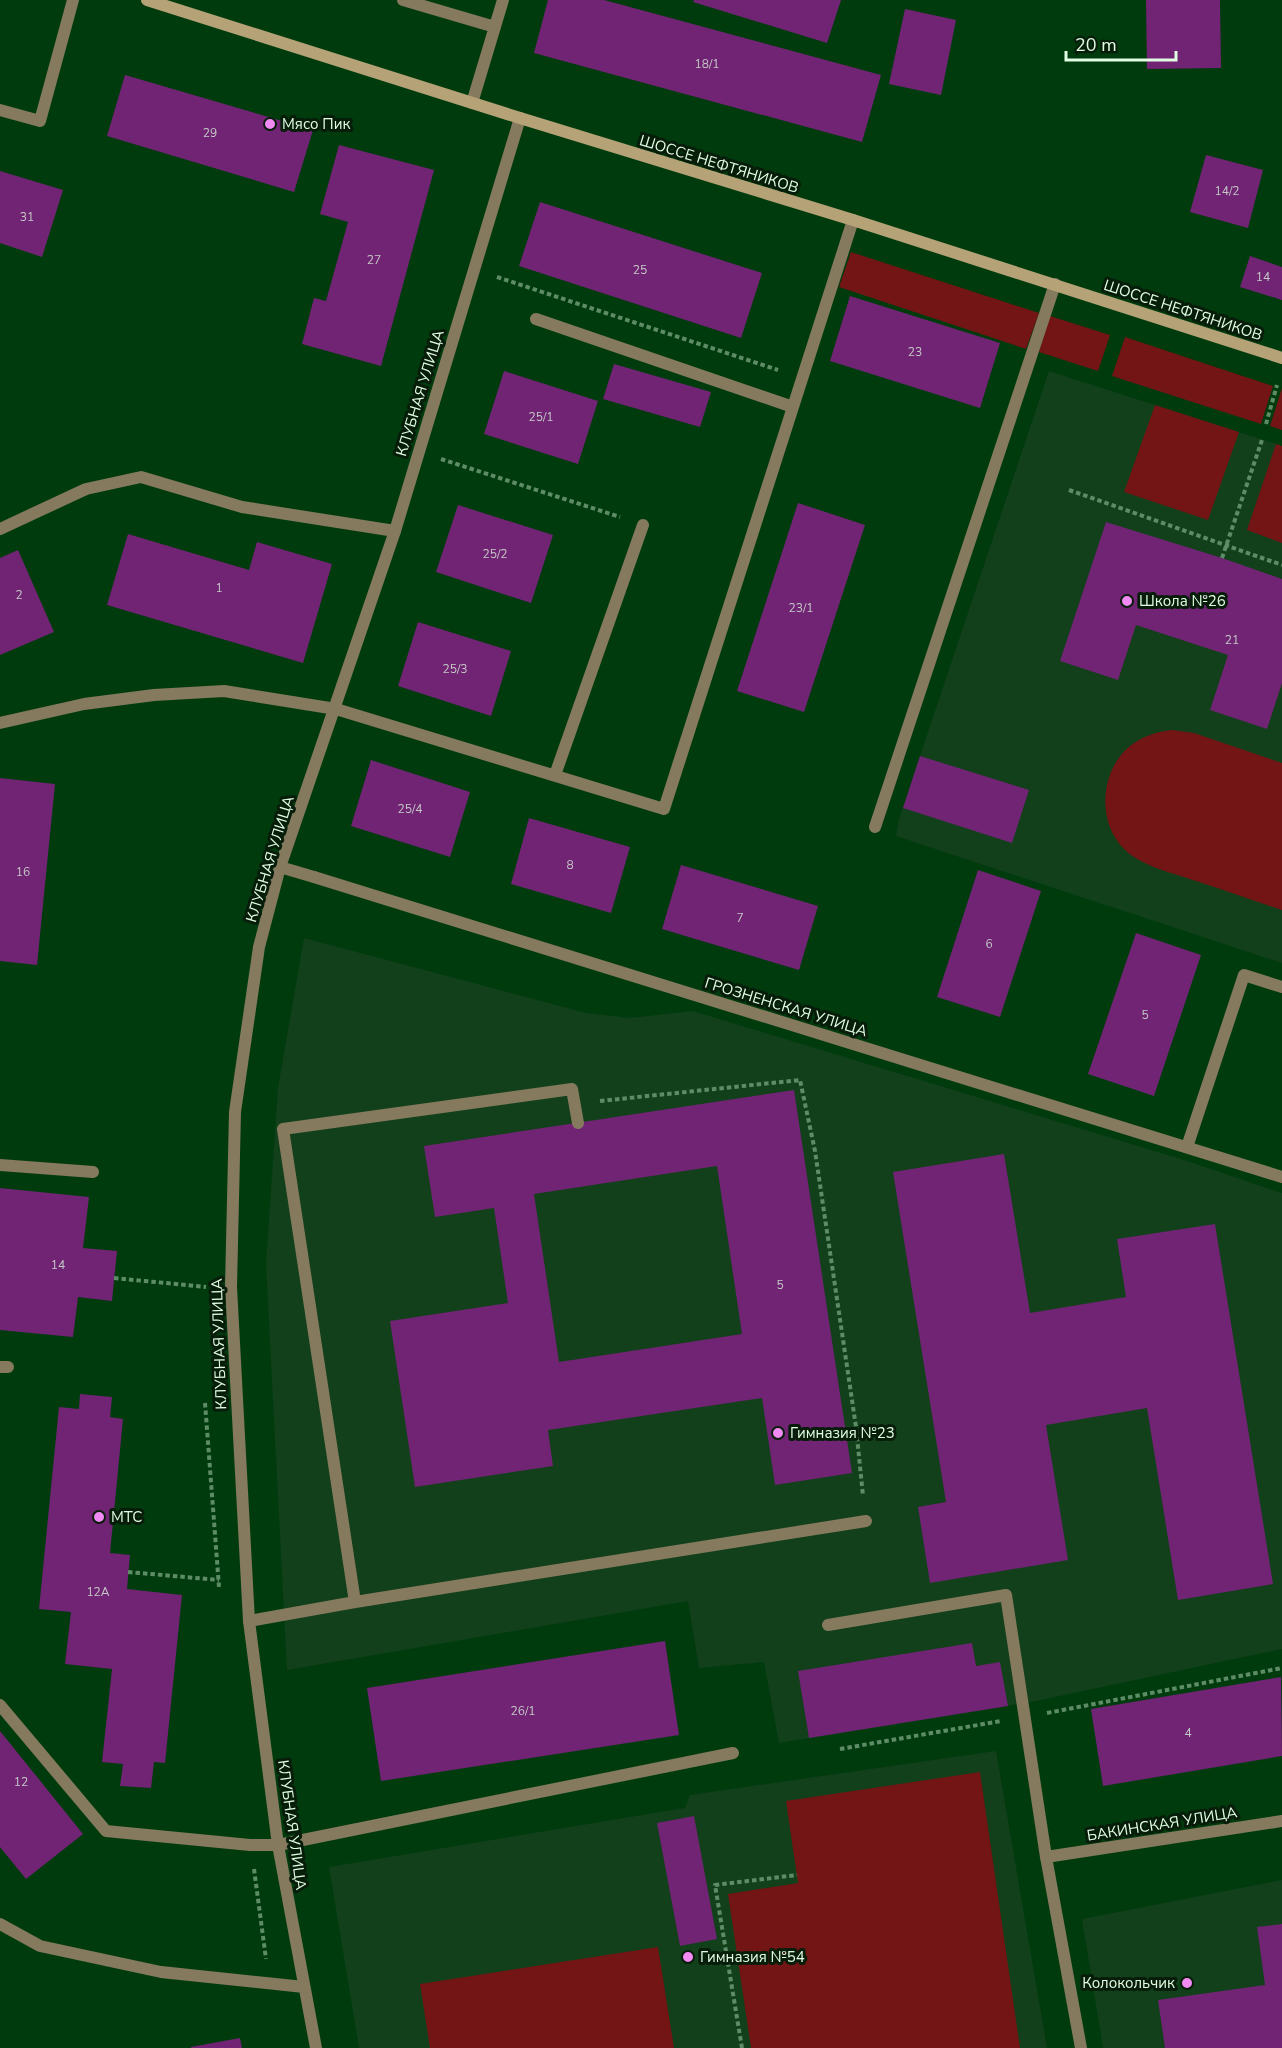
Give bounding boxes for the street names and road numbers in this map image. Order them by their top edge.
street label: ШОССЕ НЕФТЯНИКОВ [637,130,801,198]
street label: ШОССЕ НЕФТЯНИКОВ [1101,275,1265,345]
street label: КЛУБНАЯ УЛИЦА [391,327,449,459]
street label: КЛУБНАЯ УЛИЦА [241,793,299,925]
street label: ГРОЗНЕНСКАЯ УЛИЦА [702,973,870,1041]
street label: КЛУБНАЯ УЛИЦА [207,1278,231,1410]
street label: КЛУБНАЯ УЛИЦА [273,1759,311,1891]
street label: БАКИНСКАЯ УЛИЦА [1085,1802,1239,1846]

